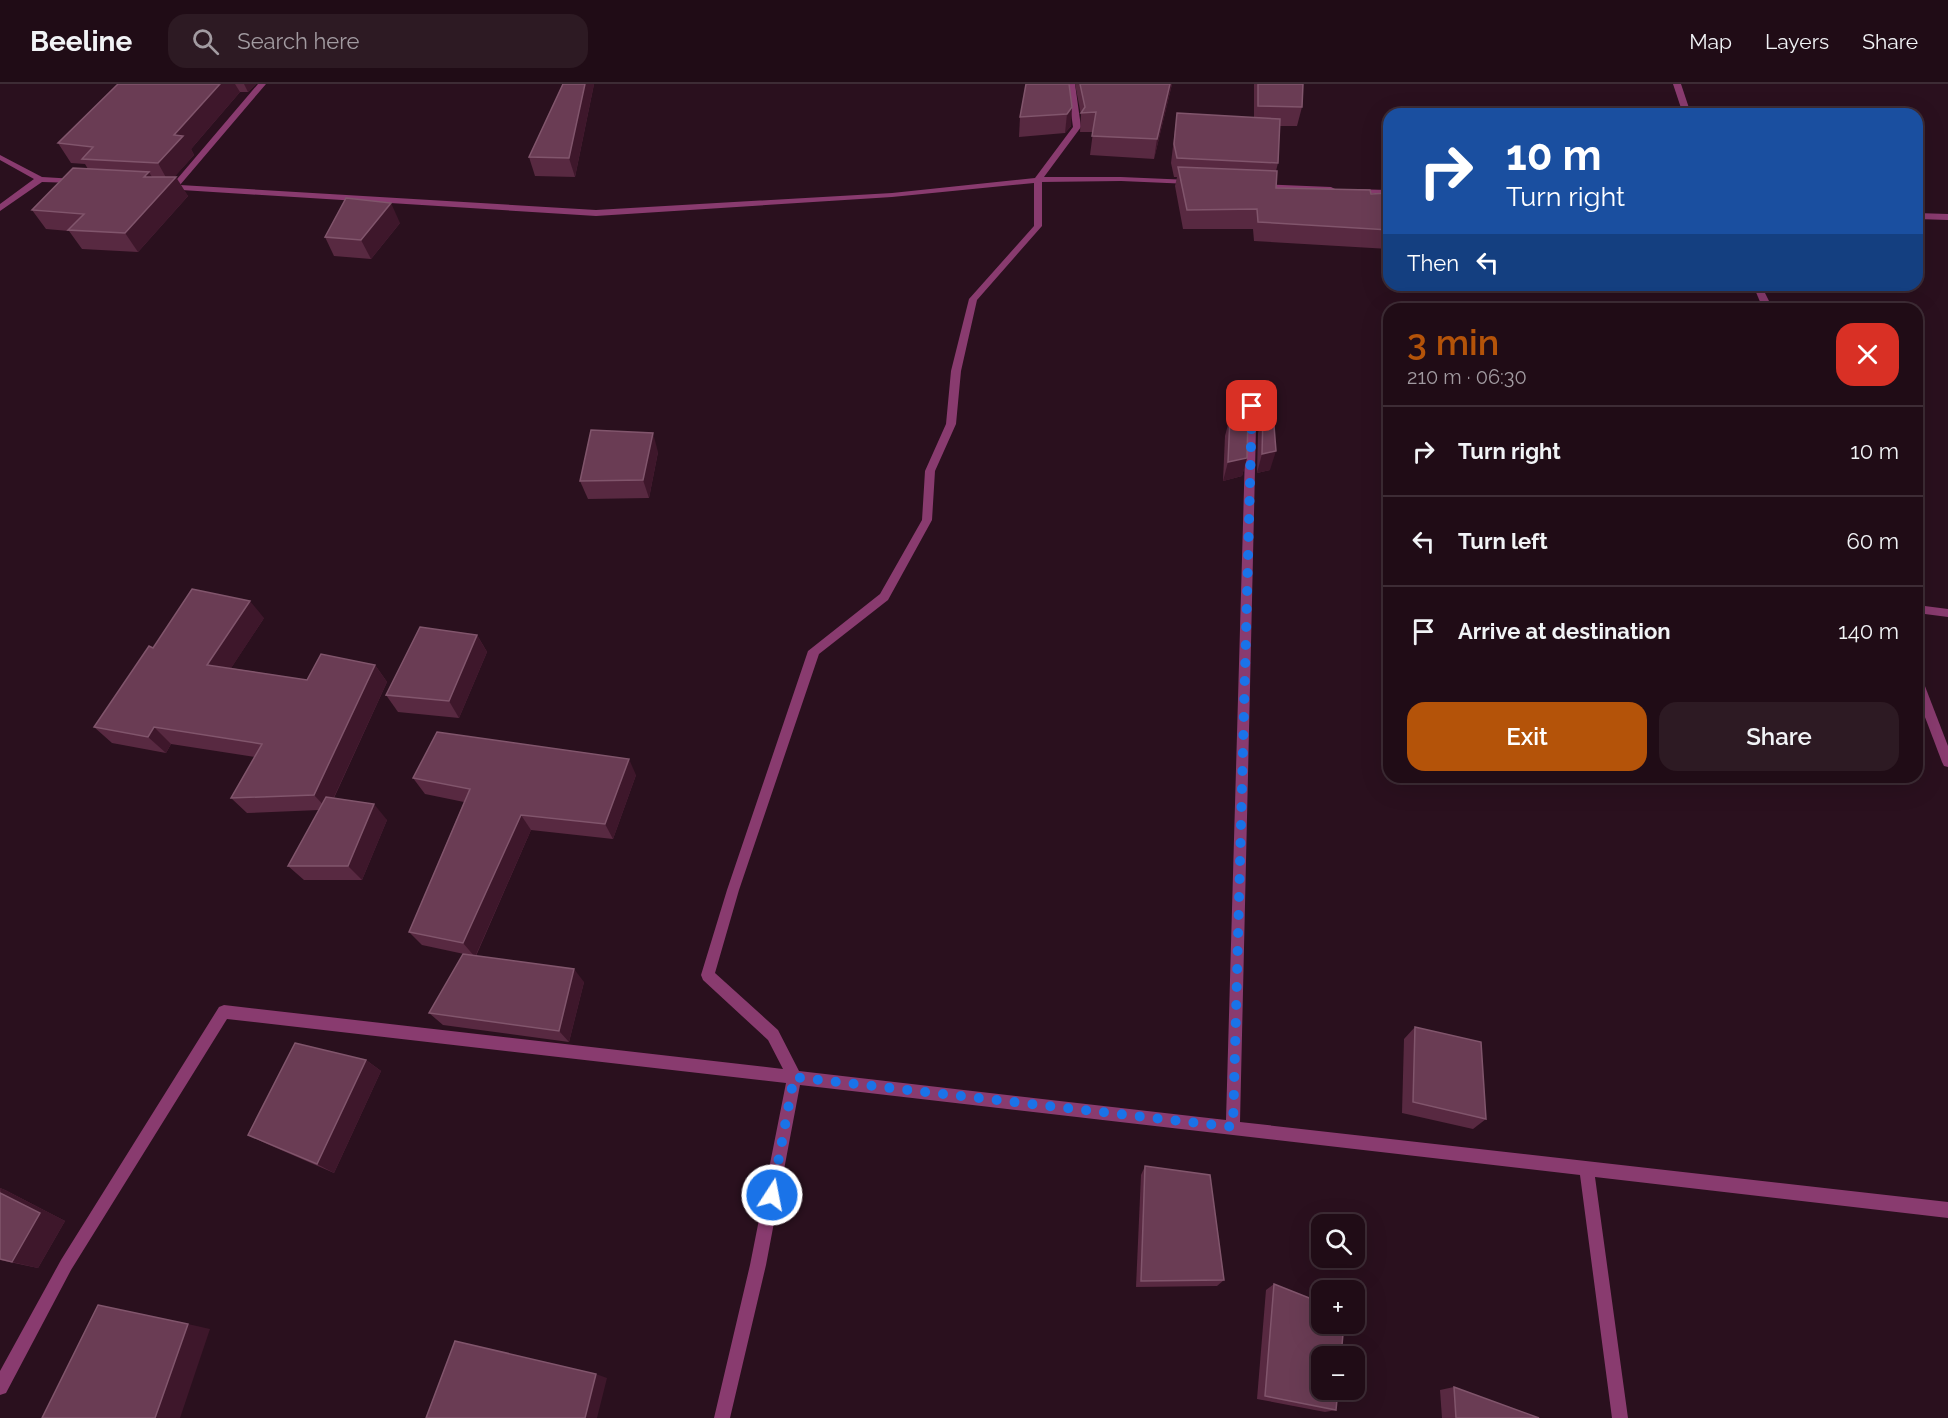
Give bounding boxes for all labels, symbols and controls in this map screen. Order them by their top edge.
search box [168,14,588,68]
text: Beeline [30,25,132,58]
icon: search [189,25,222,58]
text: Search here [237,28,359,54]
text: Map [1689,29,1732,54]
text: Layers [1765,29,1829,54]
text: Share [1862,29,1918,54]
text: 10 m [1506,131,1602,180]
icon: right [1407,132,1485,210]
text: Turn right [1506,181,1625,212]
icon: left [1471,246,1504,279]
text: Then [1407,250,1459,276]
text: 3 min [1407,321,1499,363]
button: close [1836,323,1899,386]
text: 210 m · 06:30 [1407,365,1527,389]
pin [1226,380,1277,431]
icon: arrive [1235,389,1268,422]
icon: right [1407,435,1440,468]
text: Turn right [1458,438,1561,464]
text: 10 m [1850,438,1899,464]
icon: left [1407,525,1440,558]
text: Turn left [1458,528,1548,554]
text: 60 m [1846,528,1899,554]
icon: arrive [1407,615,1440,648]
text: Arrive at destination [1458,618,1671,644]
text: 140 m [1838,618,1899,644]
button: Exit [1407,702,1647,771]
button: Share [1659,702,1899,771]
position arrow [740,1163,804,1227]
map controls [1311,1214,1365,1400]
button: search [1311,1214,1365,1268]
button: + [1311,1280,1365,1334]
button: − [1311,1346,1365,1400]

